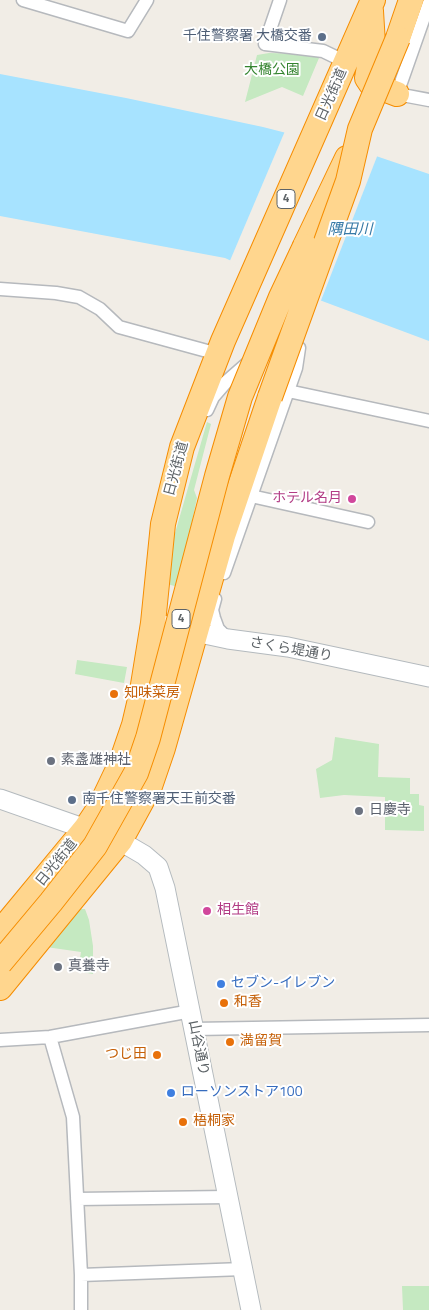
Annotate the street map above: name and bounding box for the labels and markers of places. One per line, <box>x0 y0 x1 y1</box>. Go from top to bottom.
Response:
place label: 千住警察署 大橋交番 <box>183 29 312 45</box>
marker: 千住警察署 大橋交番 <box>316 31 328 43</box>
place label: ホテル名月 <box>272 491 342 507</box>
marker: ホテル名月 <box>346 493 358 505</box>
place label: 知味菜房 <box>124 686 180 702</box>
marker: 知味菜房 <box>108 688 120 700</box>
place label: 素盞雄神社 <box>61 753 131 769</box>
marker: 素盞雄神社 <box>45 755 57 767</box>
place label: 南千住警察署天王前交番 <box>82 792 236 808</box>
marker: 南千住警察署天王前交番 <box>66 794 78 806</box>
place label: 日慶寺 <box>369 803 411 819</box>
marker: 日慶寺 <box>353 805 365 817</box>
place label: 相生館 <box>217 903 259 919</box>
marker: 相生館 <box>201 905 213 917</box>
place label: 真養寺 <box>68 959 110 975</box>
marker: 真養寺 <box>52 961 64 973</box>
place label: セブン-イレブン <box>231 976 335 992</box>
marker: セブン-イレブン <box>215 978 227 990</box>
place label: 和香 <box>234 995 262 1011</box>
marker: 和香 <box>218 997 230 1009</box>
place label: 満留賀 <box>240 1034 282 1050</box>
marker: 満留賀 <box>224 1036 236 1048</box>
place label: つじ田 <box>105 1047 147 1063</box>
marker: つじ田 <box>151 1049 163 1061</box>
place label: ローソンストア100 <box>181 1085 303 1101</box>
marker: ローソンストア100 <box>165 1087 177 1099</box>
place label: 梧桐家 <box>193 1114 235 1130</box>
marker: 梧桐家 <box>177 1116 189 1128</box>

